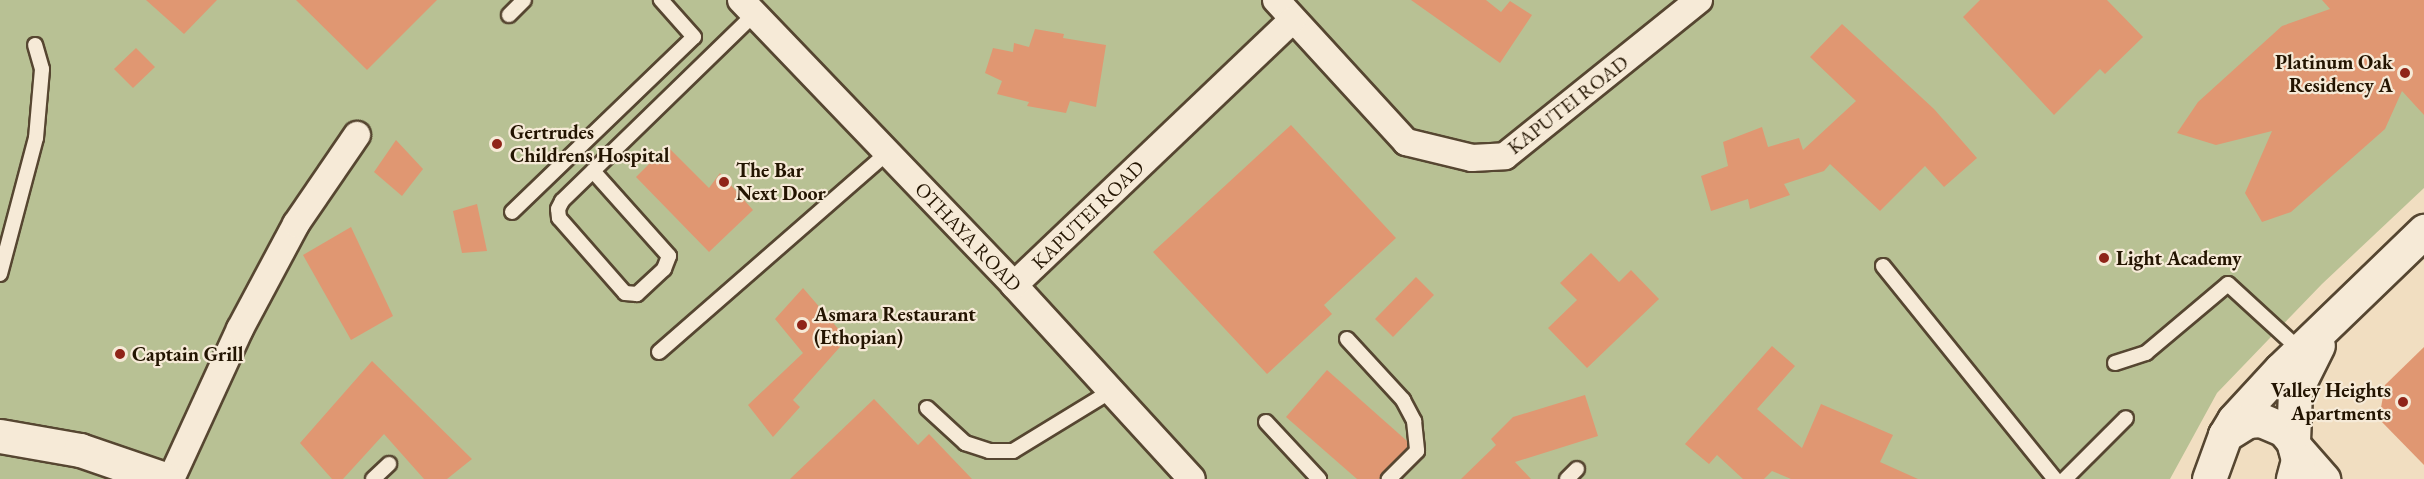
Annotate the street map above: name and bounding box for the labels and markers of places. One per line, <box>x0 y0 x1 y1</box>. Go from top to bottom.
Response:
place label: Platinum Oak Residency A <box>2275 50 2393 97</box>
marker: Platinum Oak Residency A <box>2398 66 2412 80</box>
place label: Gertrudes Childrens Hospital <box>510 120 669 167</box>
marker: Gertrudes Childrens Hospital <box>488 135 506 153</box>
place label: The Bar Next Door <box>736 158 826 205</box>
marker: The Bar Next Door <box>717 175 731 189</box>
place label: Light Academy <box>2116 246 2242 270</box>
marker: Light Academy <box>2097 251 2111 265</box>
place label: Asmara Restaurant (Ethopian) <box>814 302 976 349</box>
marker: Asmara Restaurant (Ethopian) <box>795 318 809 332</box>
place label: Captain Grill <box>132 342 243 366</box>
marker: Captain Grill <box>113 347 127 361</box>
place label: Valley Heights Apartments <box>2271 378 2391 425</box>
marker: Valley Heights Apartments <box>2396 395 2410 409</box>

